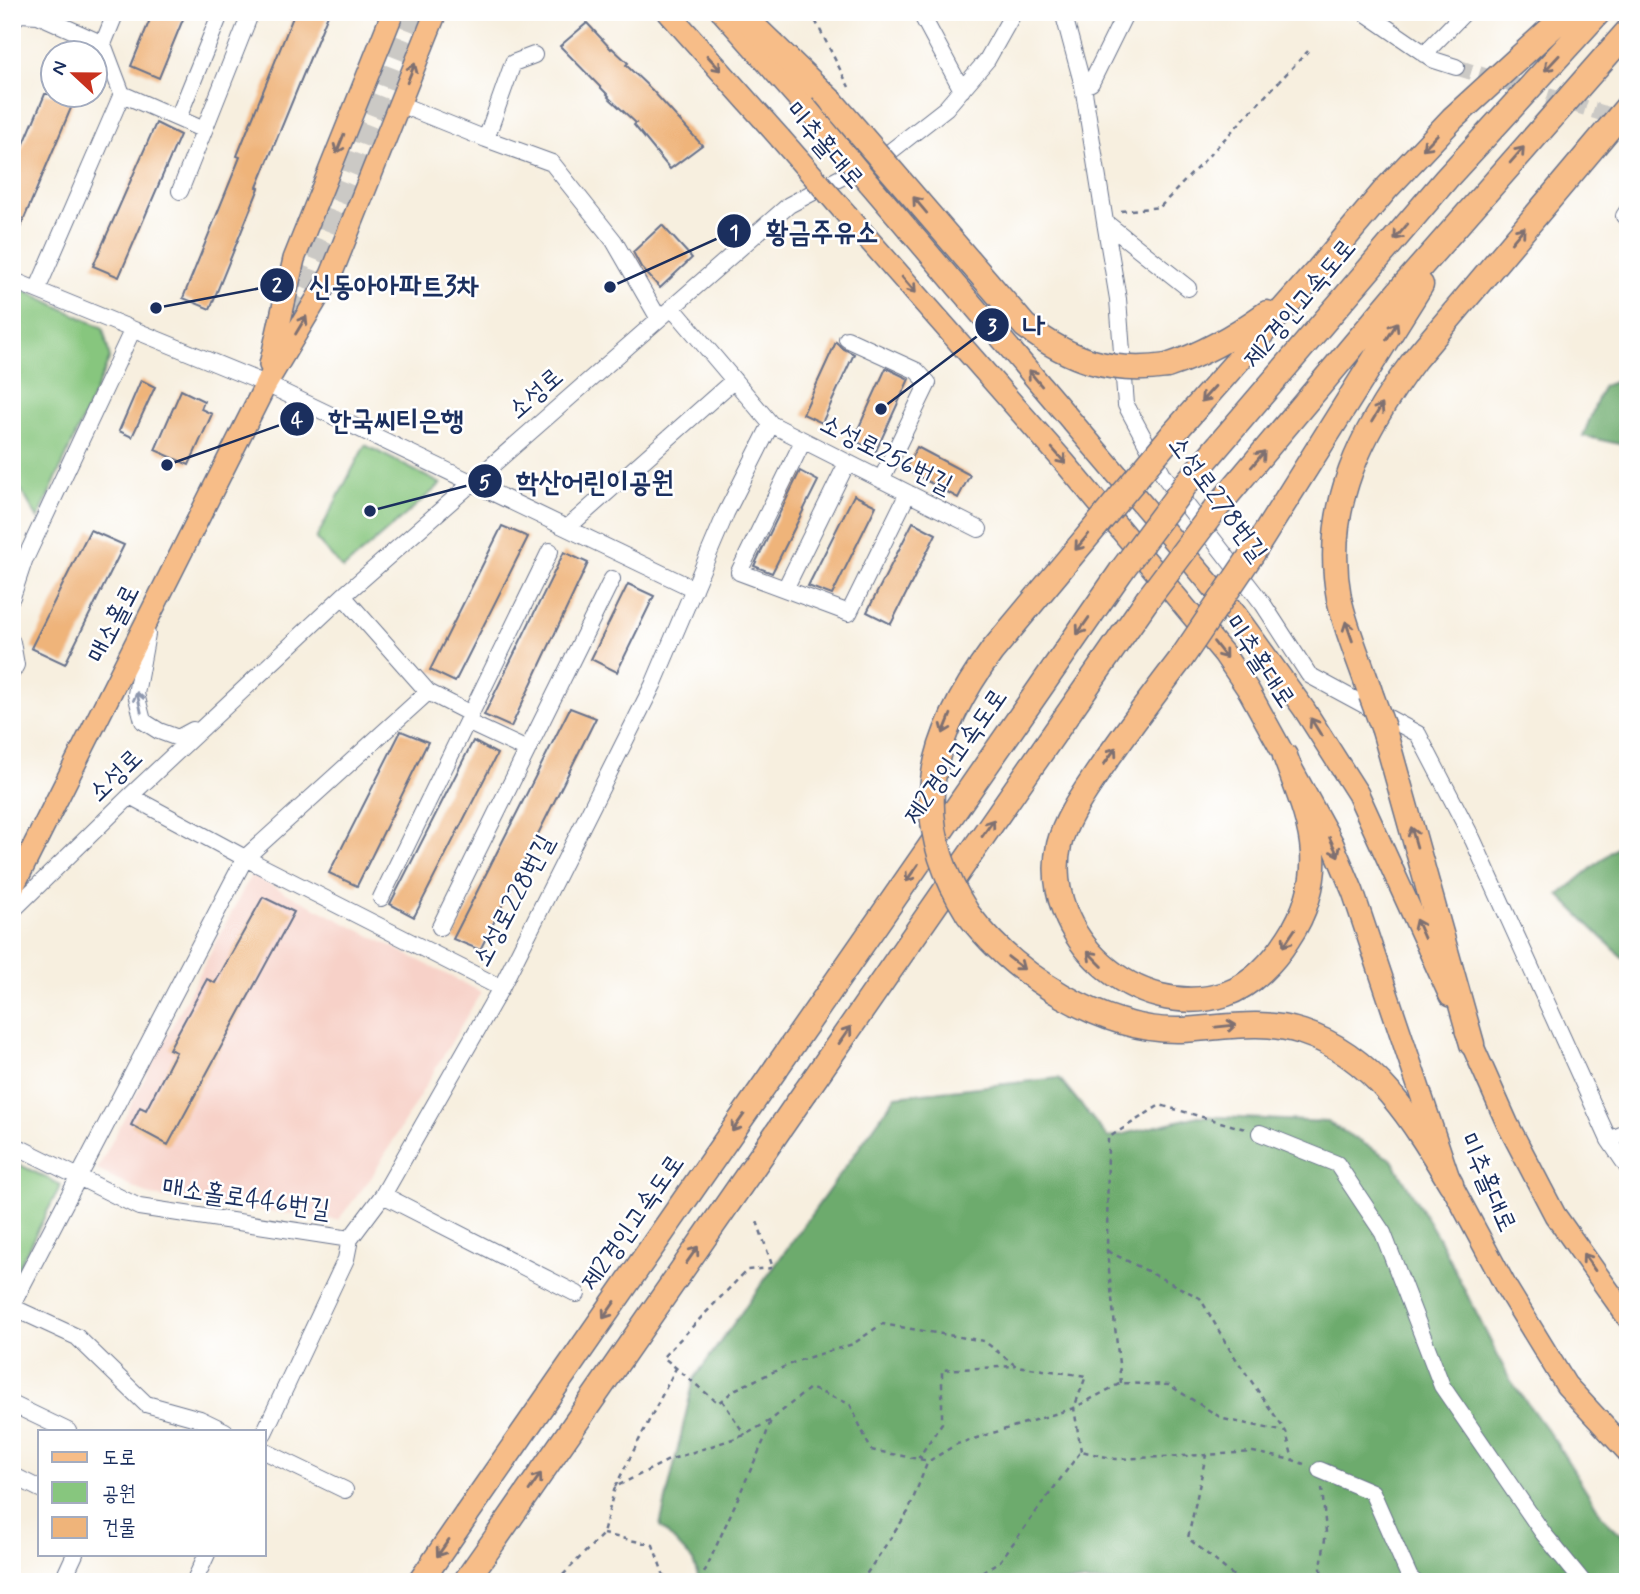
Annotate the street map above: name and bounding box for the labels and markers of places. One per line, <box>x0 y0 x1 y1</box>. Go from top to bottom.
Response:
callout: 황금주유소 <box>717 207 892 256</box>
callout: 신동아아파트3차 <box>260 260 493 309</box>
callout: 나 <box>974 301 1060 350</box>
callout: 한국씨티은행 <box>280 395 478 444</box>
callout: 학산어린이공원 <box>468 457 688 506</box>

